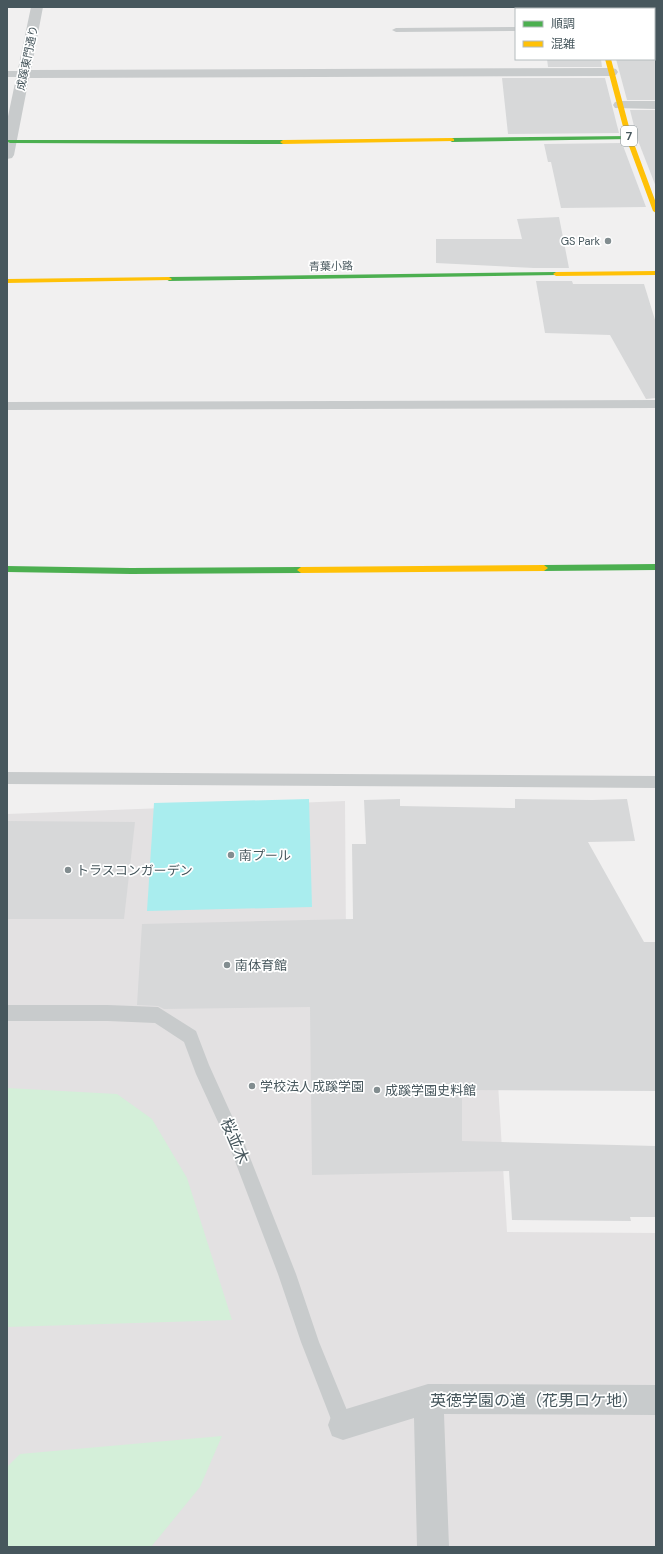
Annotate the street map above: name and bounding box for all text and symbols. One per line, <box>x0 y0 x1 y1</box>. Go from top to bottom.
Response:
legend <box>515 8 655 60</box>
text: 順調 <box>551 16 575 32</box>
street label: 成蹊東門通り <box>13 24 41 92</box>
text: 混雑 <box>551 36 575 52</box>
road number: 7 <box>621 126 637 146</box>
place label: GS Park <box>561 234 600 248</box>
marker: GS Park <box>603 236 613 246</box>
street label: 青葉小路 <box>309 259 353 273</box>
place label: 南プール <box>239 847 291 864</box>
marker: 南プール <box>226 850 236 860</box>
place label: トラスコンガーデン <box>76 862 193 879</box>
marker: トラスコンガーデン <box>63 865 73 875</box>
place label: 南体育館 <box>235 957 287 974</box>
marker: 南体育館 <box>222 960 232 970</box>
place label: 学校法人成蹊学園 <box>260 1078 364 1095</box>
marker: 学校法人成蹊学園 <box>247 1081 257 1091</box>
place label: 成蹊学園史料館 <box>385 1082 476 1099</box>
marker: 成蹊学園史料館 <box>372 1085 382 1095</box>
street label: 桜並木 <box>216 1115 254 1167</box>
street label: 英徳学園の道（花男ロケ地） <box>430 1390 638 1411</box>

